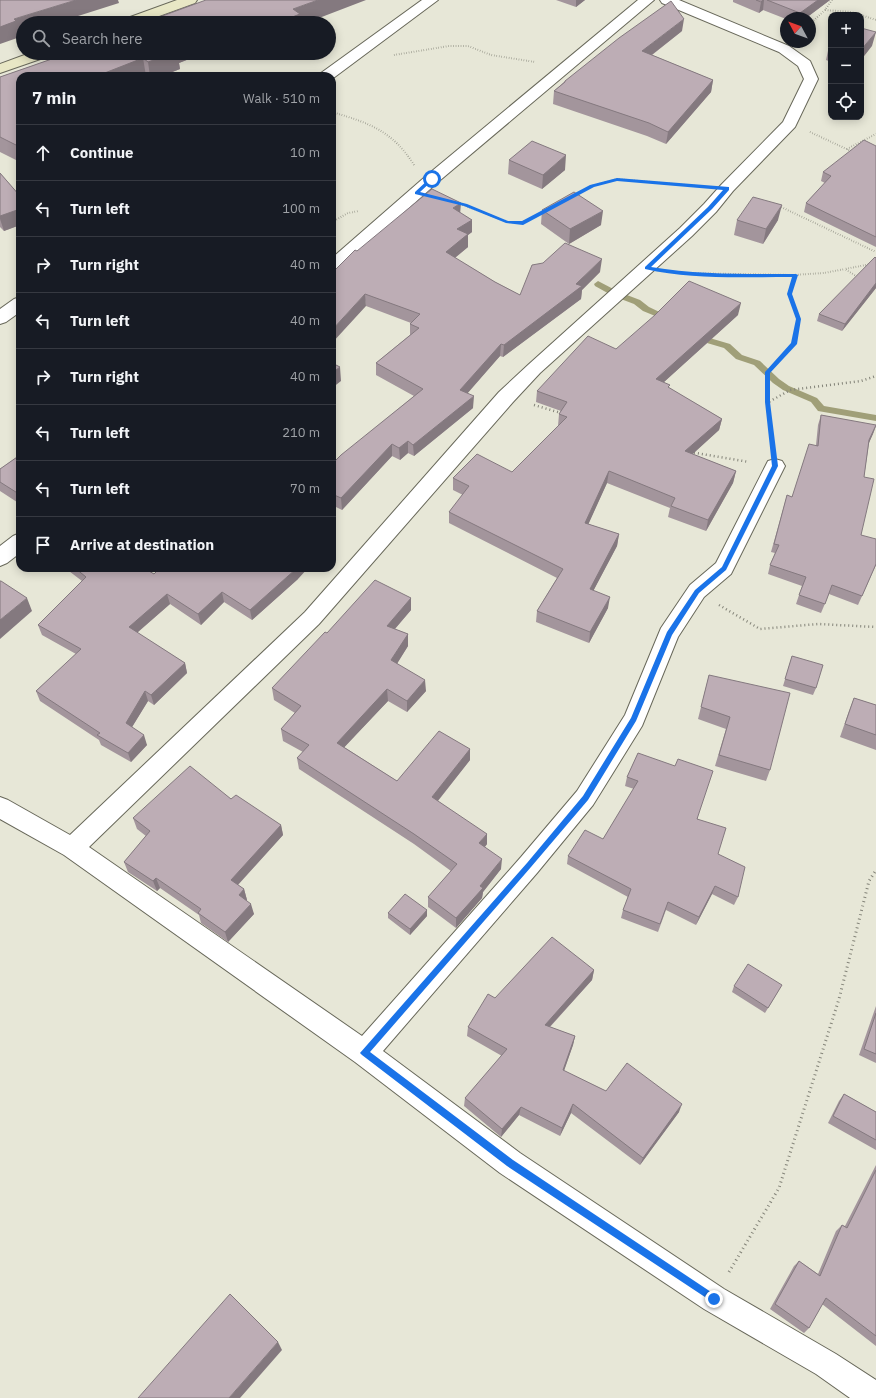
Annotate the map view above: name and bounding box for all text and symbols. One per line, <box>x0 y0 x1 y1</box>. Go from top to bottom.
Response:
north arrow <box>780 12 816 48</box>
map controls <box>828 12 864 120</box>
button: + <box>828 12 864 48</box>
search box <box>16 16 336 60</box>
icon: search <box>30 27 52 49</box>
text: Search here <box>62 29 142 48</box>
button: − <box>828 48 864 84</box>
button: locate <box>828 84 864 120</box>
text: 7 min <box>32 87 76 109</box>
text: Walk · 510 m <box>243 90 320 107</box>
icon: ahead <box>32 142 54 164</box>
text: Continue <box>70 143 134 162</box>
text: 10 m <box>290 144 320 161</box>
route start <box>423 170 441 188</box>
icon: left <box>32 198 54 220</box>
text: Turn left <box>70 199 130 218</box>
text: 100 m <box>282 200 320 217</box>
icon: right <box>32 254 54 276</box>
text: Turn right <box>70 255 139 274</box>
text: 40 m <box>290 256 320 273</box>
icon: left <box>32 310 54 332</box>
text: Turn left <box>70 311 130 330</box>
text: 40 m <box>290 312 320 329</box>
icon: right <box>32 366 54 388</box>
text: Turn right <box>70 367 139 386</box>
text: 40 m <box>290 368 320 385</box>
icon: left <box>32 422 54 444</box>
text: Turn left <box>70 423 130 442</box>
text: 210 m <box>282 424 320 441</box>
icon: left <box>32 478 54 500</box>
text: Turn left <box>70 479 130 498</box>
text: 70 m <box>290 480 320 497</box>
icon: arrive <box>32 534 54 556</box>
text: Arrive at destination <box>70 535 214 554</box>
route end <box>705 1290 723 1308</box>

